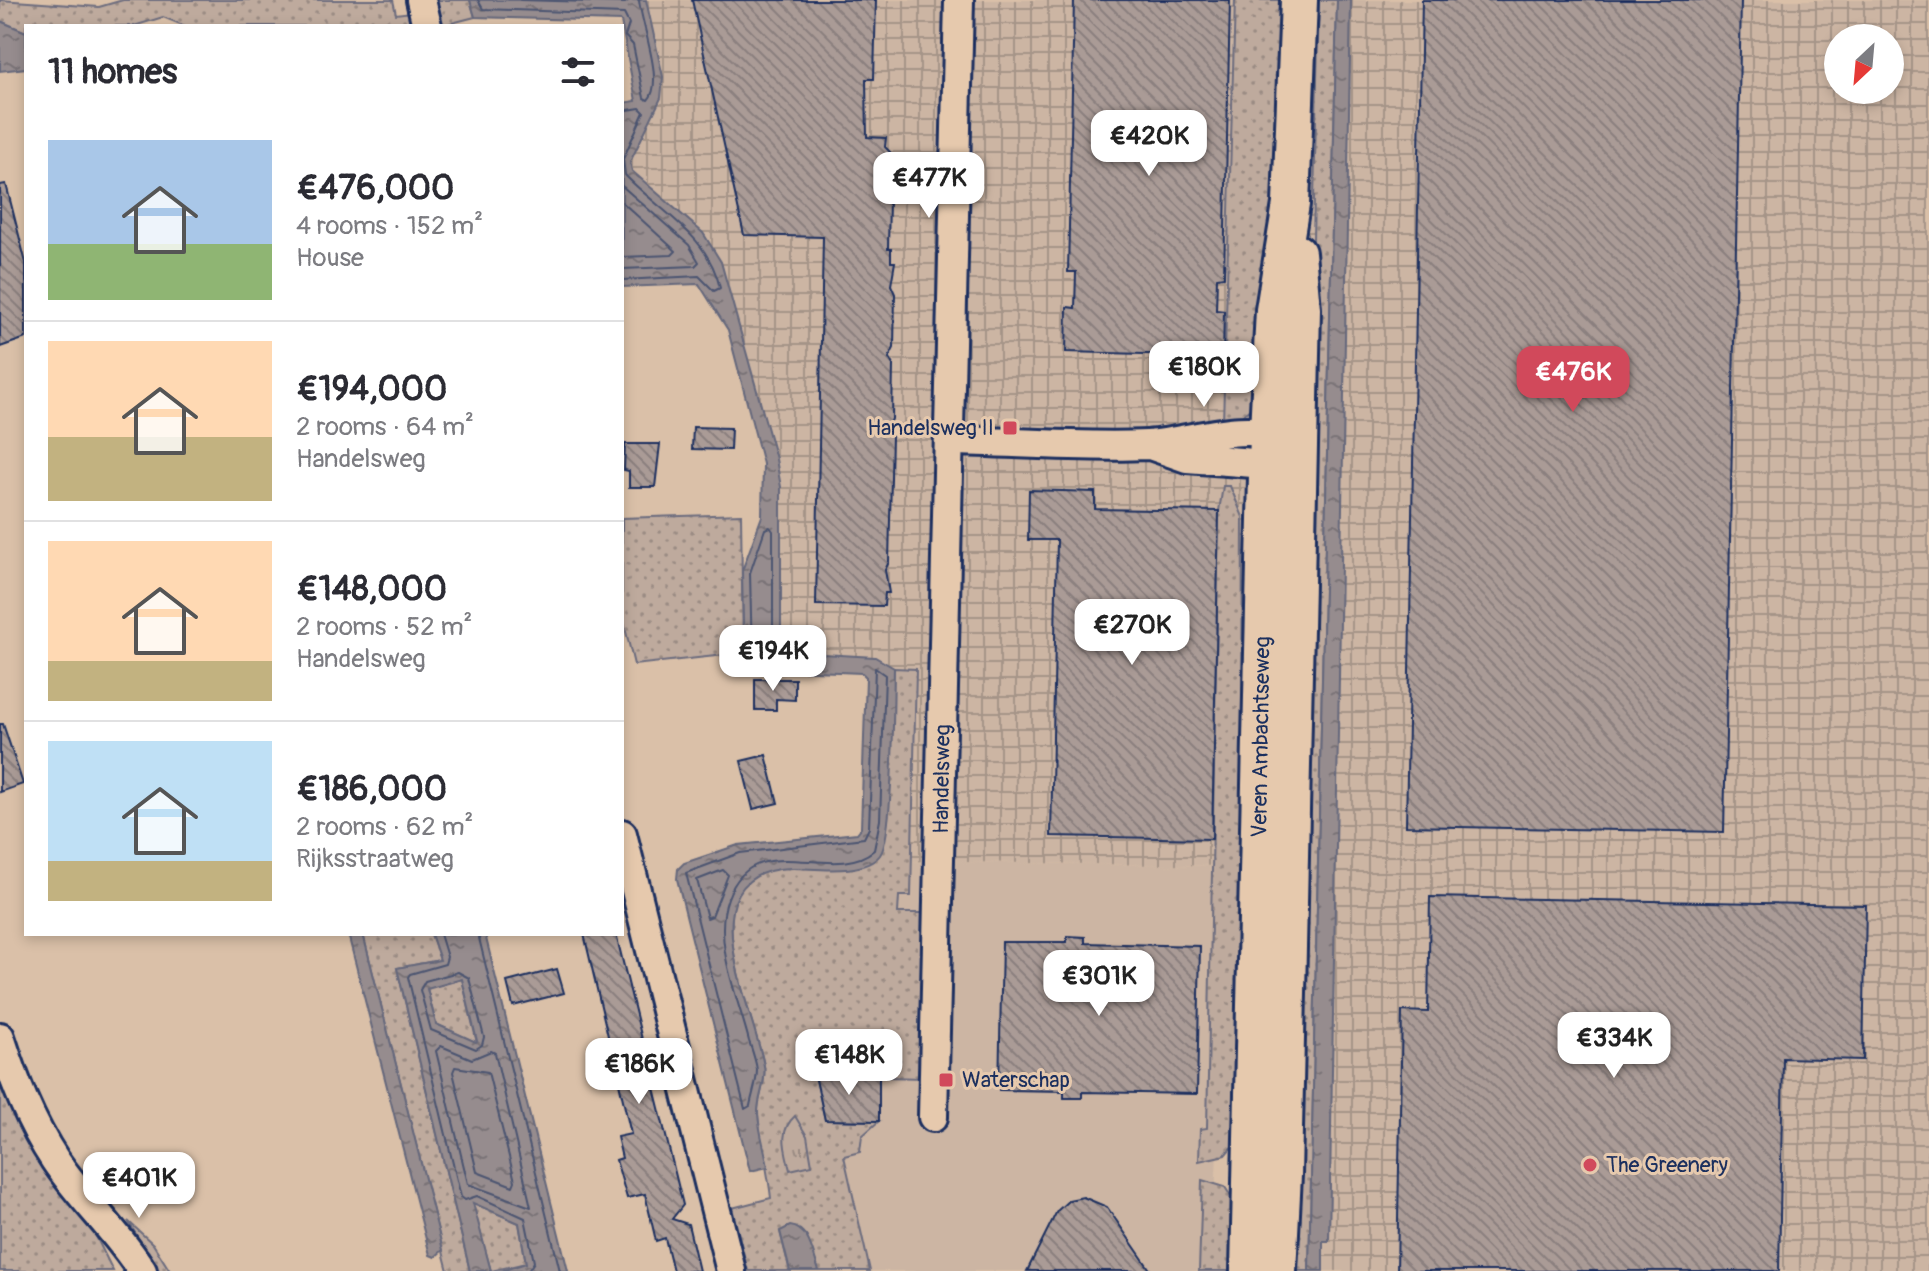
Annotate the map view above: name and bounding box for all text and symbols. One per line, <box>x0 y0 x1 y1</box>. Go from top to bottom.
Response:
north arrow <box>1824 24 1904 104</box>
map controls <box>1824 24 1904 104</box>
icon: filters <box>556 50 600 94</box>
text: 11 homes <box>48 51 177 94</box>
pin: €420K <box>1093 110 1205 178</box>
text: €420K <box>1109 120 1189 152</box>
pin: €477K <box>873 152 985 220</box>
text: €477K <box>891 162 967 194</box>
text: €476,000 <box>296 167 454 210</box>
icon: home <box>112 172 208 268</box>
text: 4 rooms · 152 m² <box>296 210 483 242</box>
text: House <box>296 242 364 274</box>
pin: €180K <box>1148 341 1260 409</box>
pin: €476K <box>1517 346 1629 414</box>
text: €180K <box>1167 351 1241 383</box>
text: €476K <box>1535 356 1611 388</box>
text: €194,000 <box>296 368 447 411</box>
icon: home <box>112 373 208 469</box>
text: 2 rooms · 64 m² <box>296 411 474 443</box>
place label: Handelsweg II <box>867 414 994 442</box>
marker: Handelsweg II <box>1001 419 1019 437</box>
text: Handelsweg <box>296 443 426 475</box>
text: €148,000 <box>296 568 447 611</box>
icon: home <box>112 573 208 669</box>
pin: €270K <box>1076 599 1188 667</box>
text: €270K <box>1093 609 1171 641</box>
text: 2 rooms · 52 m² <box>296 611 472 643</box>
pin: €194K <box>717 625 829 693</box>
text: €194K <box>737 635 809 667</box>
street label: Veren Ambachtseweg <box>1245 636 1277 838</box>
text: Handelsweg <box>296 643 426 675</box>
street label: Handelsweg <box>927 724 957 834</box>
text: €186,000 <box>296 768 447 811</box>
icon: home <box>112 773 208 869</box>
text: 2 rooms · 62 m² <box>296 811 473 843</box>
text: Rijksstraatweg <box>296 843 454 875</box>
pin: €301K <box>1043 950 1155 1018</box>
text: €301K <box>1061 960 1137 992</box>
pin: €334K <box>1558 1012 1670 1080</box>
text: €334K <box>1576 1022 1652 1054</box>
pin: €148K <box>793 1029 905 1097</box>
pin: €186K <box>583 1038 695 1106</box>
text: €148K <box>813 1039 885 1071</box>
text: €186K <box>603 1048 675 1080</box>
place label: Waterschap <box>962 1066 1070 1094</box>
marker: Waterschap <box>937 1071 955 1089</box>
place label: The Greenery <box>1606 1151 1728 1179</box>
pin: €401K <box>83 1152 195 1220</box>
marker: The Greenery <box>1581 1156 1599 1174</box>
text: €401K <box>101 1162 177 1194</box>

